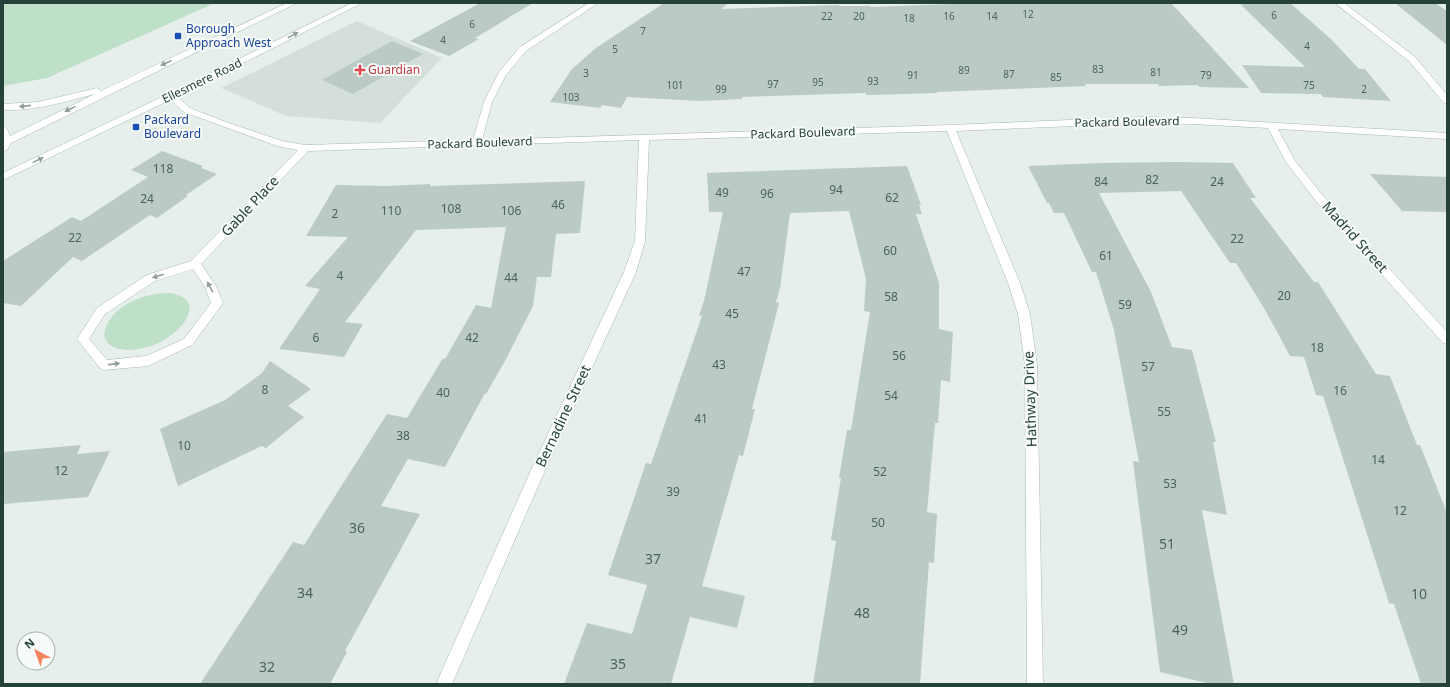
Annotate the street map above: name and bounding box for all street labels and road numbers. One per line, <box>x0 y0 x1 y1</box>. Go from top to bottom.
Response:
street label: Ellesmere Road <box>159 54 245 107</box>
street label: Packard Boulevard <box>1074 112 1180 131</box>
street label: Packard Boulevard <box>750 122 856 143</box>
street label: Packard Boulevard <box>427 132 533 153</box>
street label: Gable Place <box>217 171 283 240</box>
street label: Madrid Street <box>1318 197 1393 276</box>
street label: Hathway Drive <box>1018 351 1041 447</box>
street label: Bernadine Street <box>531 362 595 470</box>

